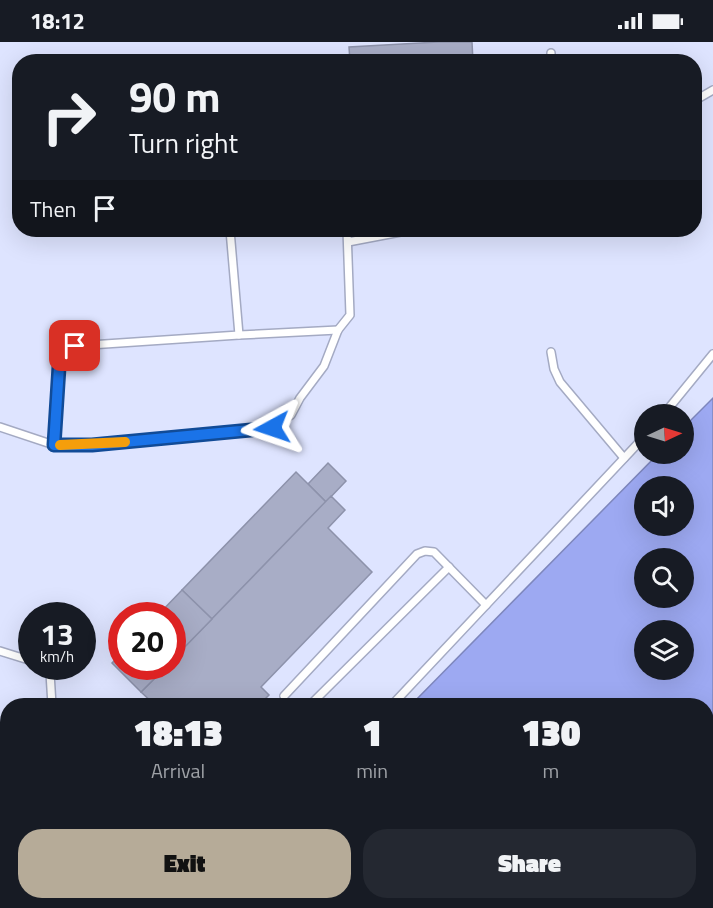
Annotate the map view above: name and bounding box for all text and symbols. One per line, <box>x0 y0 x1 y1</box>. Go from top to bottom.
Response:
text: 18:12 <box>30 4 85 38</box>
text: 90 m <box>129 64 221 128</box>
icon: right <box>30 78 108 156</box>
text: Turn right <box>129 122 238 163</box>
text: Then <box>30 192 76 226</box>
icon: arrive <box>88 192 121 225</box>
pin <box>49 320 100 371</box>
icon: arrive <box>58 329 91 362</box>
position arrow <box>240 396 304 460</box>
north arrow <box>634 404 694 464</box>
map controls <box>634 404 694 680</box>
button: sound <box>634 476 694 536</box>
button: search <box>634 548 694 608</box>
speed limit sign: 20 <box>108 602 186 680</box>
text: 13 <box>40 611 74 657</box>
button: layers <box>634 620 694 680</box>
text: km/h <box>40 645 74 668</box>
text: 18:13 <box>133 705 223 760</box>
text: 1 <box>362 705 382 760</box>
text: 130 <box>521 705 581 760</box>
text: Arrival <box>151 755 205 786</box>
text: min <box>356 755 388 786</box>
text: m <box>543 755 559 786</box>
button: Exit <box>18 829 351 898</box>
button: Share <box>363 829 696 898</box>

